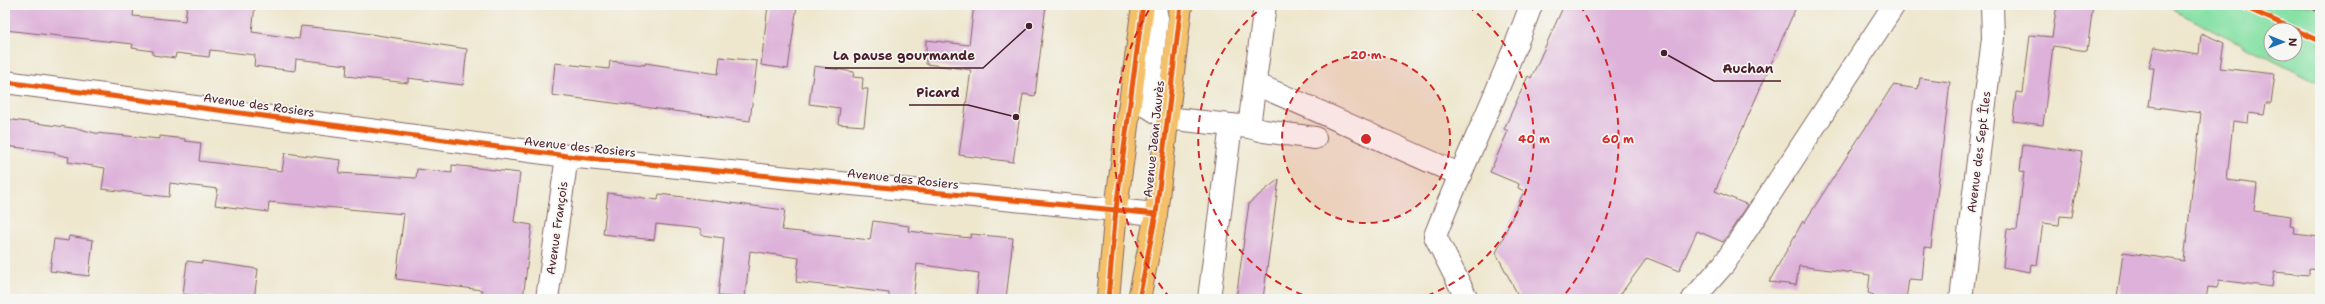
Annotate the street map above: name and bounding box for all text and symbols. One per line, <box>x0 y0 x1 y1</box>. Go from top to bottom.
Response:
north arrow <box>2263 22 2303 62</box>
text: N <box>2285 38 2300 47</box>
callout: La pause gourmande <box>825 43 983 68</box>
text: La pause gourmande <box>833 47 975 64</box>
text: 20 m <box>1350 47 1382 63</box>
callout: Auchan <box>1714 56 1781 81</box>
text: Auchan <box>1722 60 1774 77</box>
street label: Avenue Jean Jaurès <box>1140 79 1168 198</box>
callout: Picard <box>909 80 968 105</box>
text: Picard <box>916 84 960 101</box>
street label: Avenue des Rosiers <box>202 89 316 121</box>
street label: Avenue des Sept Îles <box>1964 90 1994 214</box>
text: 40 m <box>1518 131 1550 147</box>
text: 60 m <box>1602 131 1634 147</box>
centre of rings <box>1359 132 1373 146</box>
street label: Avenue des Rosiers <box>523 133 637 161</box>
street label: Avenue des Rosiers <box>846 165 960 193</box>
street label: Avenue François <box>543 180 571 276</box>

